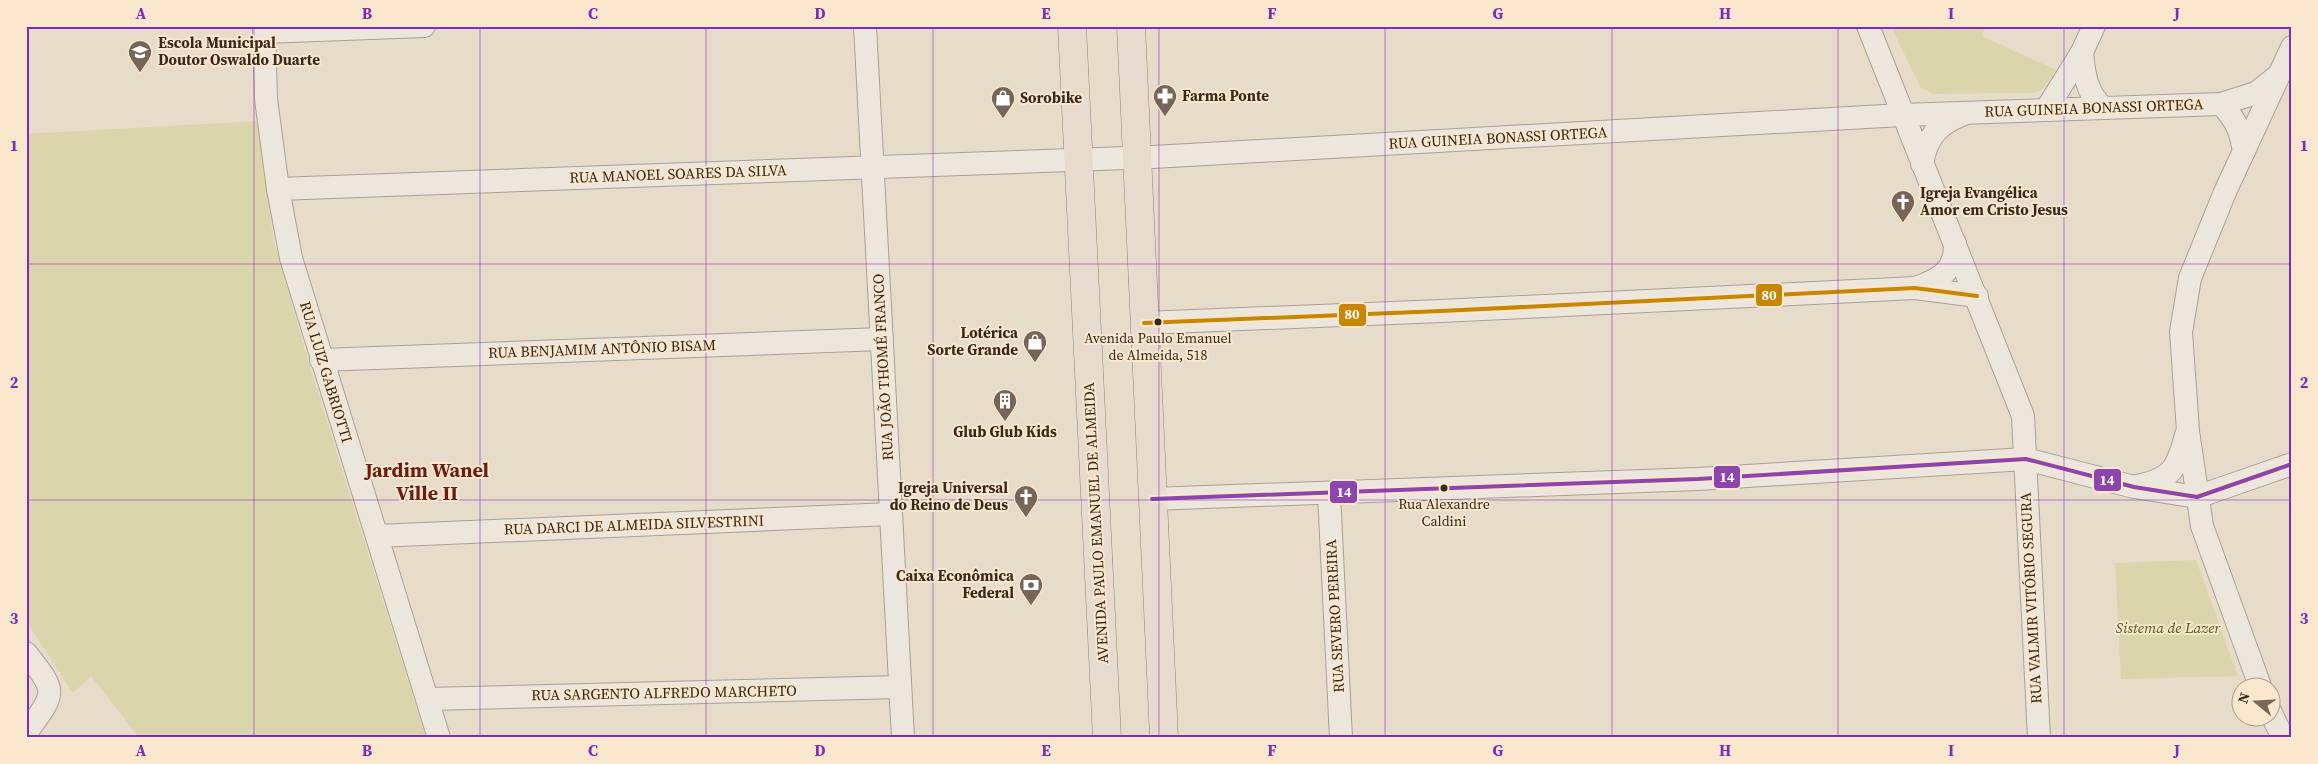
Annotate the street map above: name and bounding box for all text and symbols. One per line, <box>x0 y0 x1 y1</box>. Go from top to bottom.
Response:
text: A <box>136 2 147 24</box>
text: B <box>362 2 373 24</box>
text: C <box>588 2 598 24</box>
text: D <box>814 2 826 24</box>
text: E <box>1041 2 1051 24</box>
text: F <box>1267 2 1277 24</box>
text: G <box>1493 2 1504 24</box>
text: H <box>1719 2 1731 24</box>
text: I <box>1948 2 1954 24</box>
text: J <box>2173 2 2180 24</box>
place label: Escola Municipal Doutor Oswaldo Duarte <box>158 32 320 70</box>
school or university icon: Escola Municipal Doutor Oswaldo Duarte <box>127 39 153 73</box>
pharmacy icon: Farma Ponte <box>1152 83 1178 117</box>
shop icon: Sorobike <box>990 85 1016 119</box>
place label: Farma Ponte <box>1182 85 1269 106</box>
place label: Sorobike <box>1020 87 1082 108</box>
street label: RUA GUINEIA BONASSI ORTEGA <box>1984 93 2204 122</box>
street label: RUA GUINEIA BONASSI ORTEGA <box>1388 121 1608 154</box>
text: 1 <box>10 134 18 156</box>
text: 1 <box>2300 134 2308 156</box>
street label: RUA MANOEL SOARES DA SILVA <box>569 159 787 188</box>
place label: Igreja Evangélica Amor em Cristo Jesus <box>1920 182 2068 220</box>
church icon: Igreja Evangélica Amor em Cristo Jesus <box>1890 189 1916 223</box>
street label: RUA JOÃO THOMÉ FRANCO <box>867 273 898 461</box>
line badge: 80 <box>1755 283 1783 307</box>
text: 80 <box>1761 285 1777 305</box>
street label: RUA LUIZ GABRIOTTI <box>295 299 358 445</box>
line badge: 80 <box>1338 303 1367 327</box>
text: 80 <box>1344 304 1360 324</box>
marker: Avenida Paulo Emanuel de Almeida, 518 <box>1153 317 1163 327</box>
place label: Lotérica Sorte Grande <box>927 322 1019 360</box>
place label: Avenida Paulo Emanuel de Almeida, 518 <box>1084 328 1232 365</box>
shop icon: Lotérica Sorte Grande <box>1022 329 1048 363</box>
street label: RUA BENJAMIM ANTÔNIO BISAM <box>488 334 716 363</box>
text: 2 <box>10 371 19 393</box>
text: 2 <box>2300 371 2309 393</box>
street label: AVENIDA PAULO EMANUEL DE ALMEIDA <box>1078 382 1113 664</box>
building icon: Glub Glub Kids <box>992 388 1018 422</box>
place label: Glub Glub Kids <box>953 421 1057 442</box>
district label: Jardim Wanel Ville II <box>363 456 489 507</box>
line badge: 14 <box>1713 465 1741 489</box>
text: 14 <box>1719 467 1735 487</box>
line badge: 14 <box>2093 468 2122 492</box>
text: 14 <box>2099 470 2115 490</box>
place label: Igreja Universal do Reino de Deus <box>890 477 1008 515</box>
line badge: 14 <box>1329 480 1358 504</box>
text: 14 <box>1336 482 1352 502</box>
marker: Rua Alexandre Caldini <box>1439 483 1449 493</box>
church icon: Igreja Universal do Reino de Deus <box>1013 484 1039 518</box>
street label: RUA VALMIR VITÓRIO SEGURA <box>2014 492 2047 704</box>
place label: Rua Alexandre Caldini <box>1398 494 1490 531</box>
street label: RUA DARCI DE ALMEIDA SILVESTRINI <box>503 509 765 540</box>
street label: RUA SEVERO PEREIRA <box>1320 539 1349 693</box>
place label: Caixa Econômica Federal <box>896 565 1015 603</box>
bank icon: Caixa Econômica Federal <box>1018 572 1044 606</box>
text: 3 <box>10 607 19 629</box>
text: 3 <box>2300 607 2309 629</box>
park label: Sistema de Lazer <box>2116 617 2221 638</box>
north arrow <box>2230 676 2280 726</box>
street label: RUA SARGENTO ALFREDO MARCHETO <box>531 680 797 705</box>
text: N <box>2233 690 2255 706</box>
text: A <box>136 739 147 761</box>
text: B <box>362 739 373 761</box>
text: C <box>588 739 598 761</box>
text: D <box>814 739 826 761</box>
text: E <box>1041 739 1051 761</box>
text: F <box>1267 739 1277 761</box>
text: G <box>1493 739 1504 761</box>
text: H <box>1719 739 1731 761</box>
text: I <box>1948 739 1954 761</box>
text: J <box>2173 739 2180 761</box>

